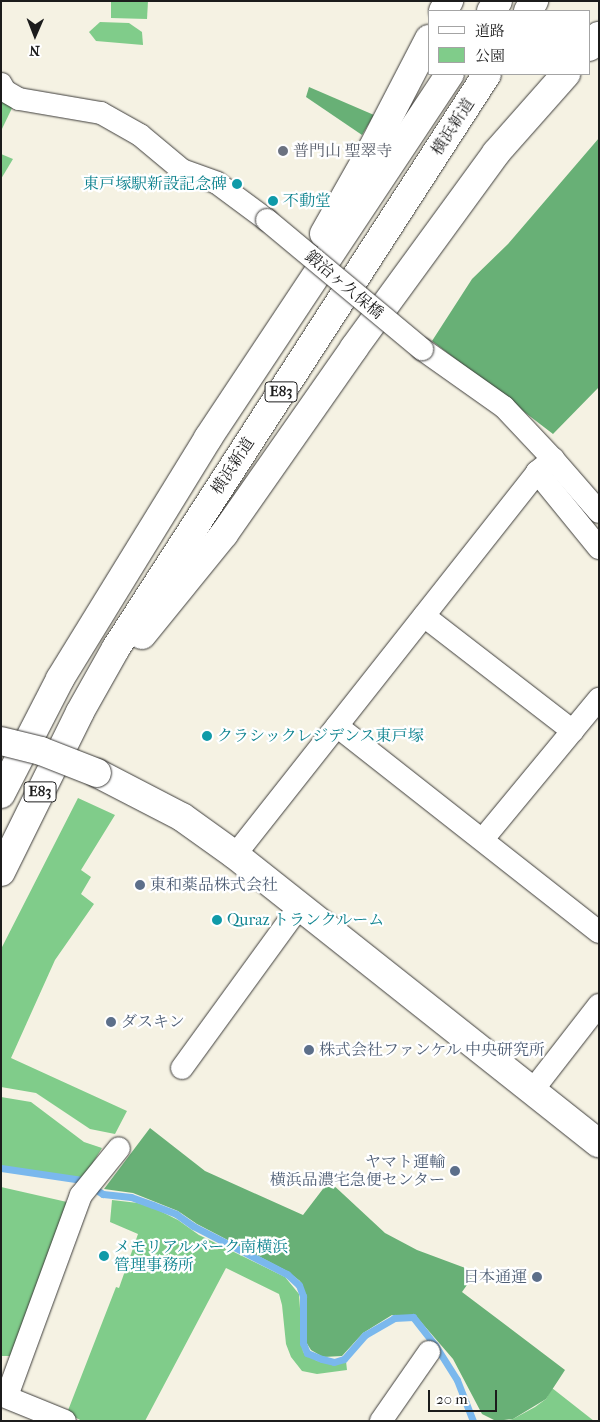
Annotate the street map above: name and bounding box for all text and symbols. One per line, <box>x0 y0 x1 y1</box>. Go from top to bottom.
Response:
north arrow <box>10 10 60 60</box>
legend <box>428 10 590 75</box>
text: 道路 <box>475 22 505 40</box>
text: N <box>29 42 40 59</box>
text: 公園 <box>475 47 505 65</box>
street label: 横浜新道 <box>428 95 478 159</box>
place label: 普門山 聖翠寺 <box>293 141 392 161</box>
marker: 普門山 聖翠寺 <box>277 145 289 157</box>
place label: 東戸塚駅新設記念碑 <box>83 174 227 194</box>
marker: 東戸塚駅新設記念碑 <box>231 178 243 190</box>
place label: 不動堂 <box>283 191 331 211</box>
marker: 不動堂 <box>267 195 279 207</box>
street label: 鍛治ヶ久保橋 <box>301 247 387 323</box>
road number: E83 <box>264 380 298 404</box>
street label: 横浜新道 <box>208 434 258 498</box>
place label: クラシックレジデンス東戸塚 <box>217 726 425 746</box>
marker: クラシックレジデンス東戸塚 <box>201 730 213 742</box>
road number: E83 <box>22 780 58 804</box>
place label: 東和薬品株式会社 <box>150 875 278 895</box>
marker: 東和薬品株式会社 <box>134 879 146 891</box>
place label: Quraz トランクルーム <box>227 910 385 930</box>
marker: Quraz トランクルーム <box>211 914 223 926</box>
place label: ダスキン <box>121 1012 185 1032</box>
marker: ダスキン <box>105 1016 117 1028</box>
place label: 株式会社ファンケル 中央研究所 <box>319 1040 546 1060</box>
marker: 株式会社ファンケル 中央研究所 <box>303 1044 315 1056</box>
place label: ヤマト運輸 横浜品濃宅急便センター <box>269 1152 445 1190</box>
marker: ヤマト運輸 横浜品濃宅急便センター <box>449 1165 461 1177</box>
place label: メモリアルパーク南横浜 管理事務所 <box>114 1237 290 1275</box>
marker: メモリアルパーク南横浜 管理事務所 <box>98 1250 110 1262</box>
place label: 日本通運 <box>463 1267 527 1287</box>
marker: 日本通運 <box>531 1271 543 1283</box>
scale bar <box>430 1380 499 1412</box>
text: 20 m <box>436 1390 468 1408</box>

